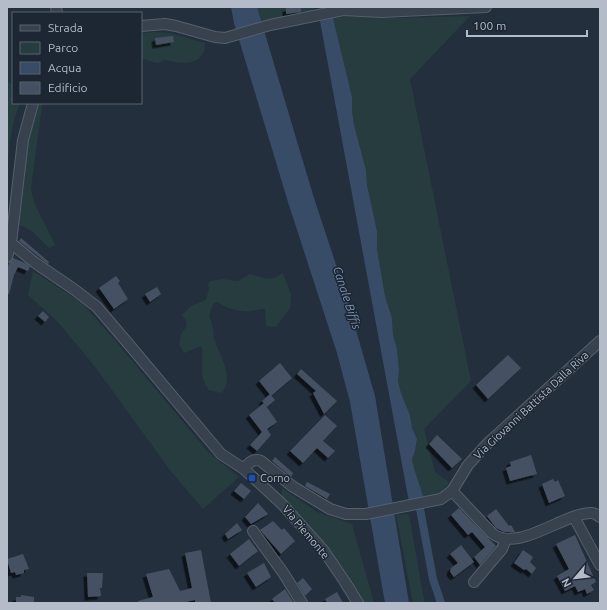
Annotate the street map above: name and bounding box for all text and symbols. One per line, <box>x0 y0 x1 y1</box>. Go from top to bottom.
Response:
legend <box>12 12 142 104</box>
scale bar <box>467 12 587 38</box>
text: 100 m <box>473 19 506 32</box>
text: Strada <box>48 21 83 34</box>
text: Parco <box>48 41 78 54</box>
text: Acqua <box>48 61 81 74</box>
text: Edificio <box>48 81 88 94</box>
water label: Canale Biffis <box>330 265 364 331</box>
street label: Via Giovanni Battista Dalla Riva <box>471 349 591 461</box>
place label: Corno <box>260 472 290 484</box>
marker: Corno <box>247 473 257 483</box>
street label: Via Piemonte <box>280 503 332 561</box>
north arrow <box>555 558 595 598</box>
text: N <box>559 576 573 589</box>

